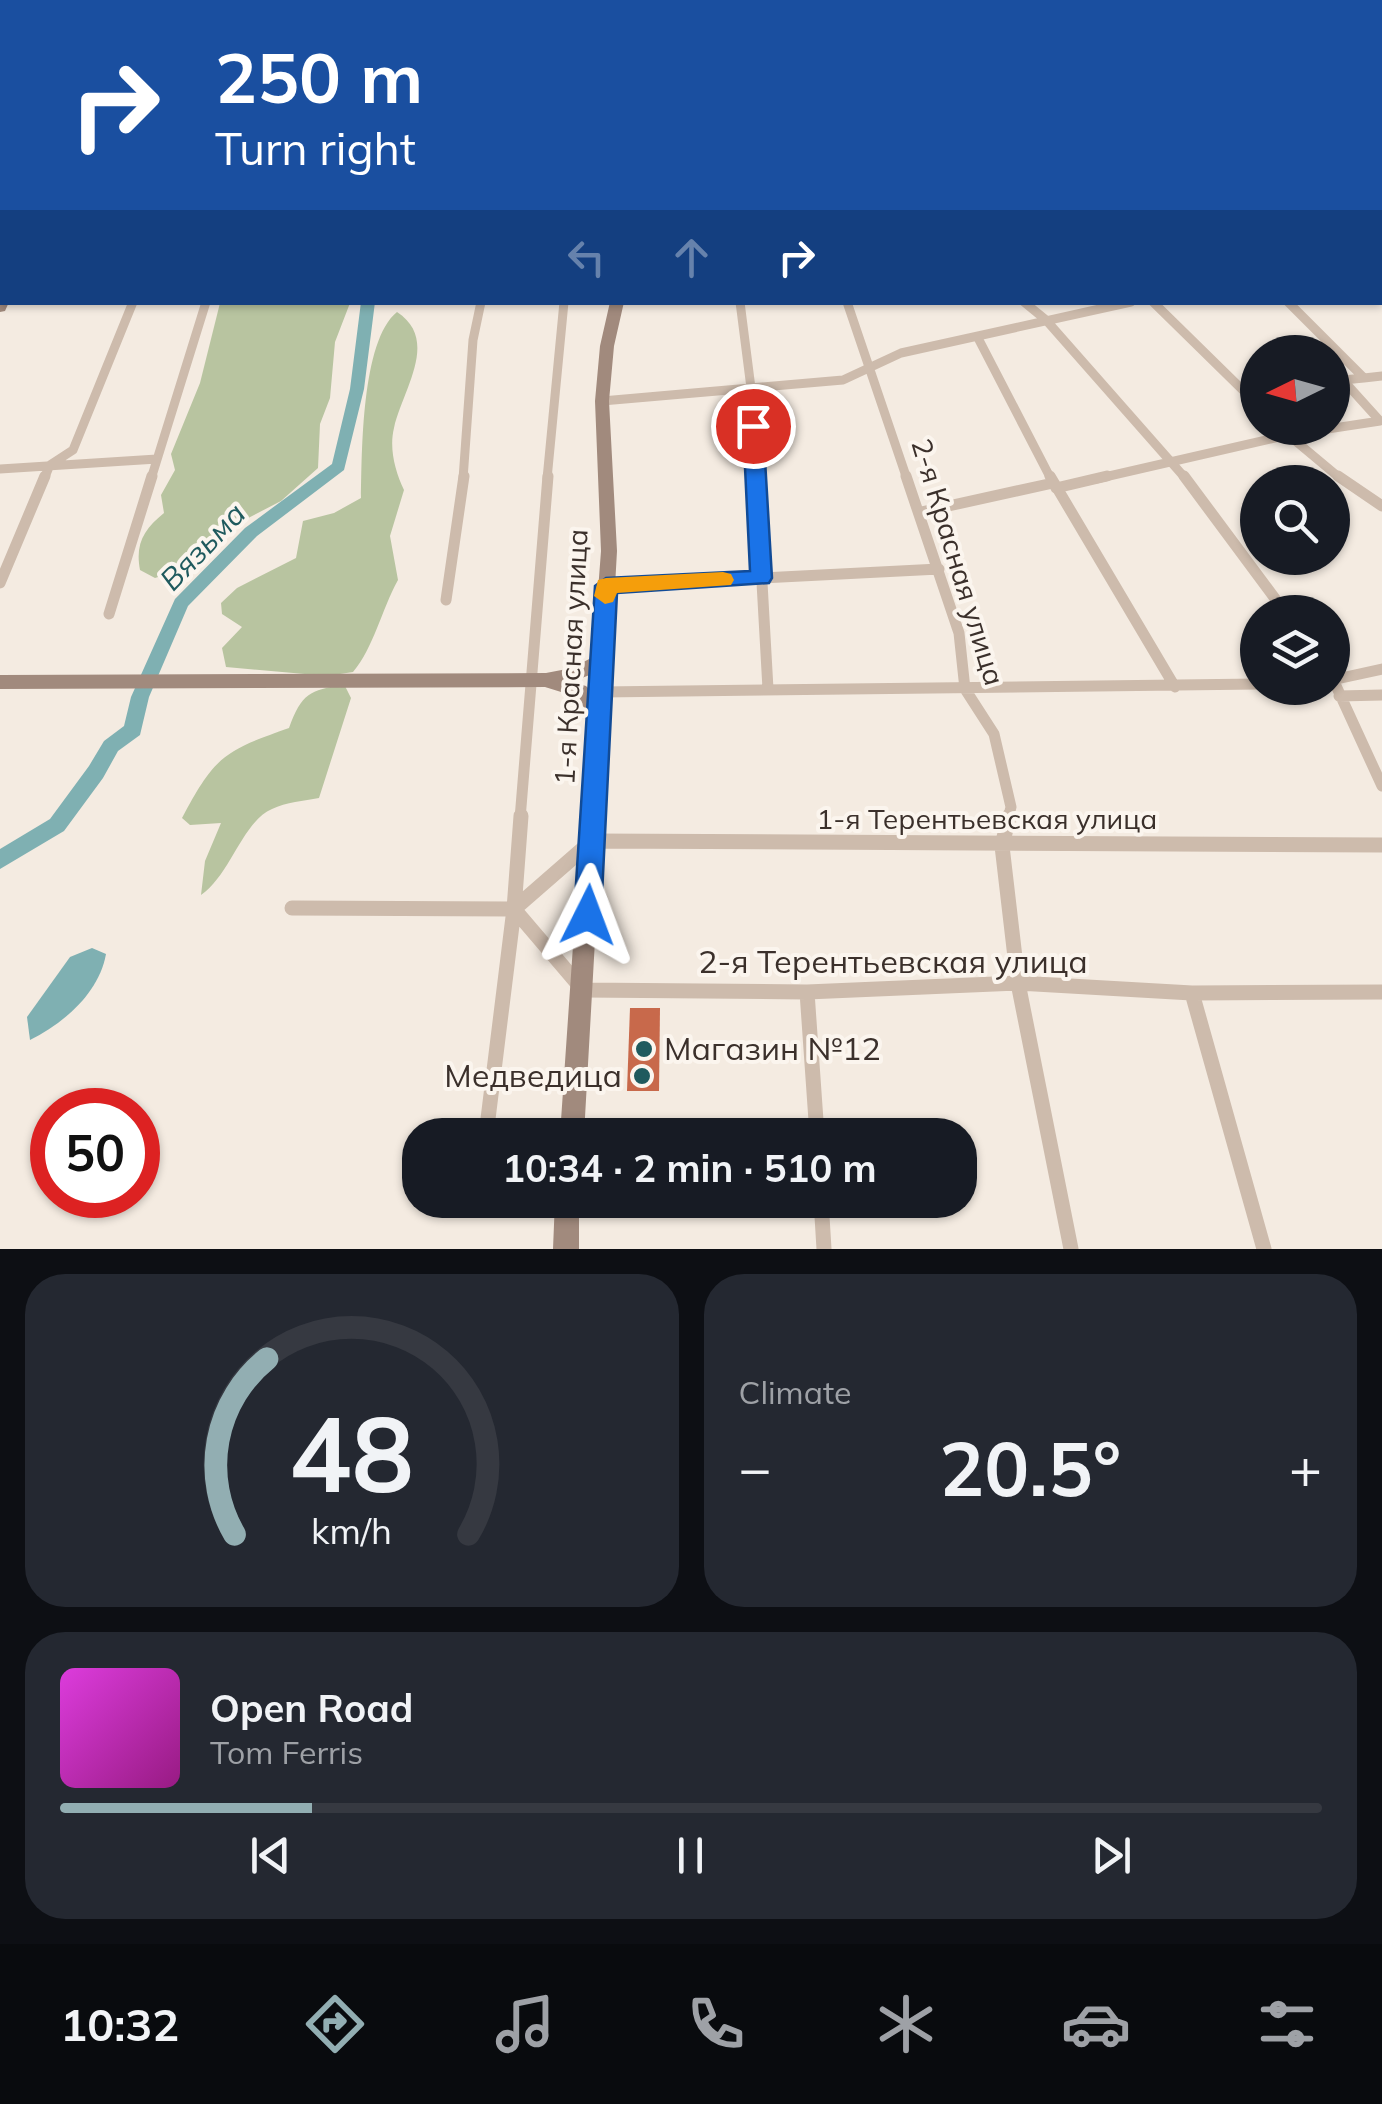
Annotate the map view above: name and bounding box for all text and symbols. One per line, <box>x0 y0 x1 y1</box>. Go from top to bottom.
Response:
text: 250 m <box>215 33 423 121</box>
icon: right <box>50 40 180 170</box>
text: Turn right <box>215 120 416 176</box>
icon: left <box>559 230 614 285</box>
icon: ahead <box>664 230 719 285</box>
icon: right <box>769 230 824 285</box>
north arrow <box>1240 335 1350 445</box>
map controls <box>1240 335 1350 705</box>
pin <box>711 384 796 469</box>
icon: arrive <box>726 399 781 454</box>
street label: 2-я Красная улица <box>904 434 1013 690</box>
button: search <box>1240 465 1350 575</box>
water label: Вязьма <box>151 495 253 598</box>
street label: 1-я Красная улица <box>546 528 595 786</box>
button: layers <box>1240 595 1350 705</box>
street label: 1-я Терентьевская улица <box>817 801 1157 836</box>
position arrow <box>536 863 640 967</box>
street label: 2-я Терентьевская улица <box>698 941 1088 981</box>
place label: Магазин №12 <box>664 1028 881 1068</box>
marker: Магазин №12 <box>633 1038 655 1060</box>
place label: Медведица <box>444 1055 622 1095</box>
marker: Медведица <box>631 1065 653 1087</box>
speed limit sign: 50 <box>30 1088 160 1218</box>
text: 10:34 · 2 min · 510 m <box>502 1144 877 1192</box>
text: Climate <box>739 1372 851 1412</box>
text: 48 <box>289 1387 414 1518</box>
text: 20.5° <box>939 1421 1121 1515</box>
text: − <box>739 1433 772 1502</box>
text: + <box>1289 1433 1322 1502</box>
text: km/h <box>311 1508 392 1553</box>
text: Open Road <box>210 1684 413 1732</box>
text: Tom Ferris <box>210 1732 363 1772</box>
icon: previous <box>243 1828 298 1883</box>
icon: pause <box>663 1828 718 1883</box>
icon: next <box>1084 1828 1139 1883</box>
icon: directions <box>300 1989 370 2059</box>
icon: music <box>490 1989 560 2059</box>
icon: phone <box>681 1989 751 2059</box>
icon: climate <box>871 1989 941 2059</box>
icon: car <box>1061 1989 1131 2059</box>
icon: filters <box>1252 1989 1322 2059</box>
text: 10:32 <box>60 1996 179 2052</box>

